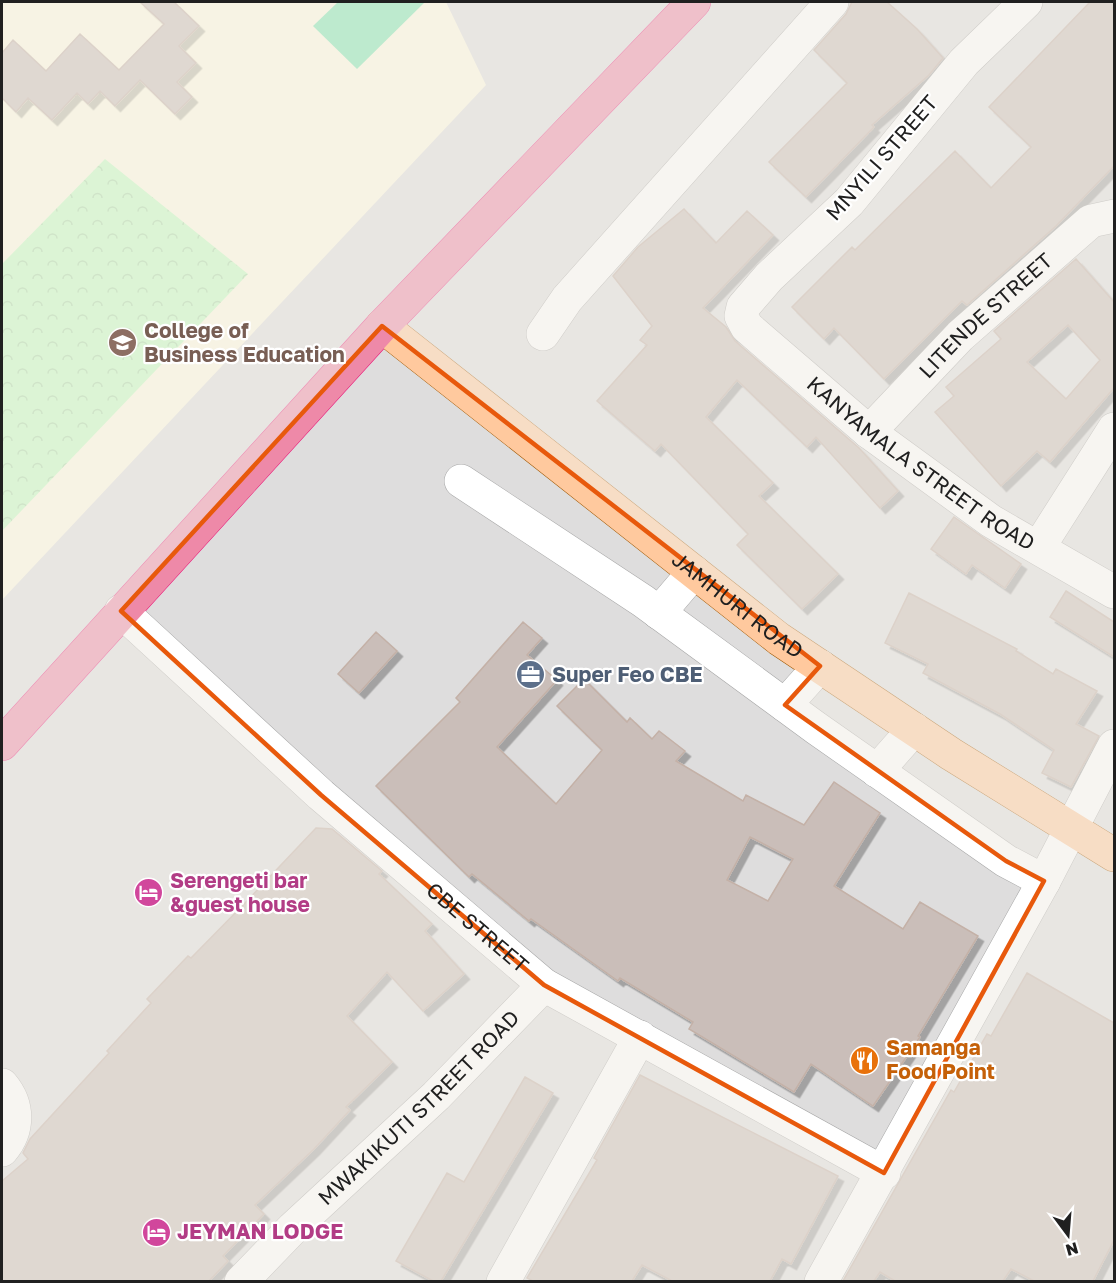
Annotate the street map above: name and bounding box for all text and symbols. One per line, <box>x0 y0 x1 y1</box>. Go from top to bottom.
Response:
street label: MNYILI STREET <box>820 89 943 225</box>
street label: LITENDE STREET <box>913 247 1057 383</box>
place label: College of Business Education <box>144 317 345 367</box>
school or university icon: College of Business Education <box>107 327 139 359</box>
street label: KANYAMALA STREET ROAD <box>802 370 1040 555</box>
street label: JAMHURI ROAD <box>667 546 808 663</box>
office icon: Super Feo CBE <box>515 659 547 691</box>
place label: Super Feo CBE <box>552 661 703 687</box>
place label: Serengeti bar &guest house <box>170 867 310 917</box>
hotel icon: Serengeti bar &guest house <box>133 877 165 909</box>
street label: CBE STREET <box>422 877 534 978</box>
street label: MWAKIKUTI STREET ROAD <box>312 1004 524 1210</box>
place label: Samanga Food Point <box>886 1034 995 1084</box>
restaurant icon: Samanga Food Point <box>849 1044 881 1076</box>
north arrow <box>1038 1205 1098 1265</box>
hotel icon: JEYMAN LODGE <box>140 1216 172 1248</box>
place label: JEYMAN LODGE <box>177 1218 343 1244</box>
text: N <box>1064 1238 1081 1261</box>

